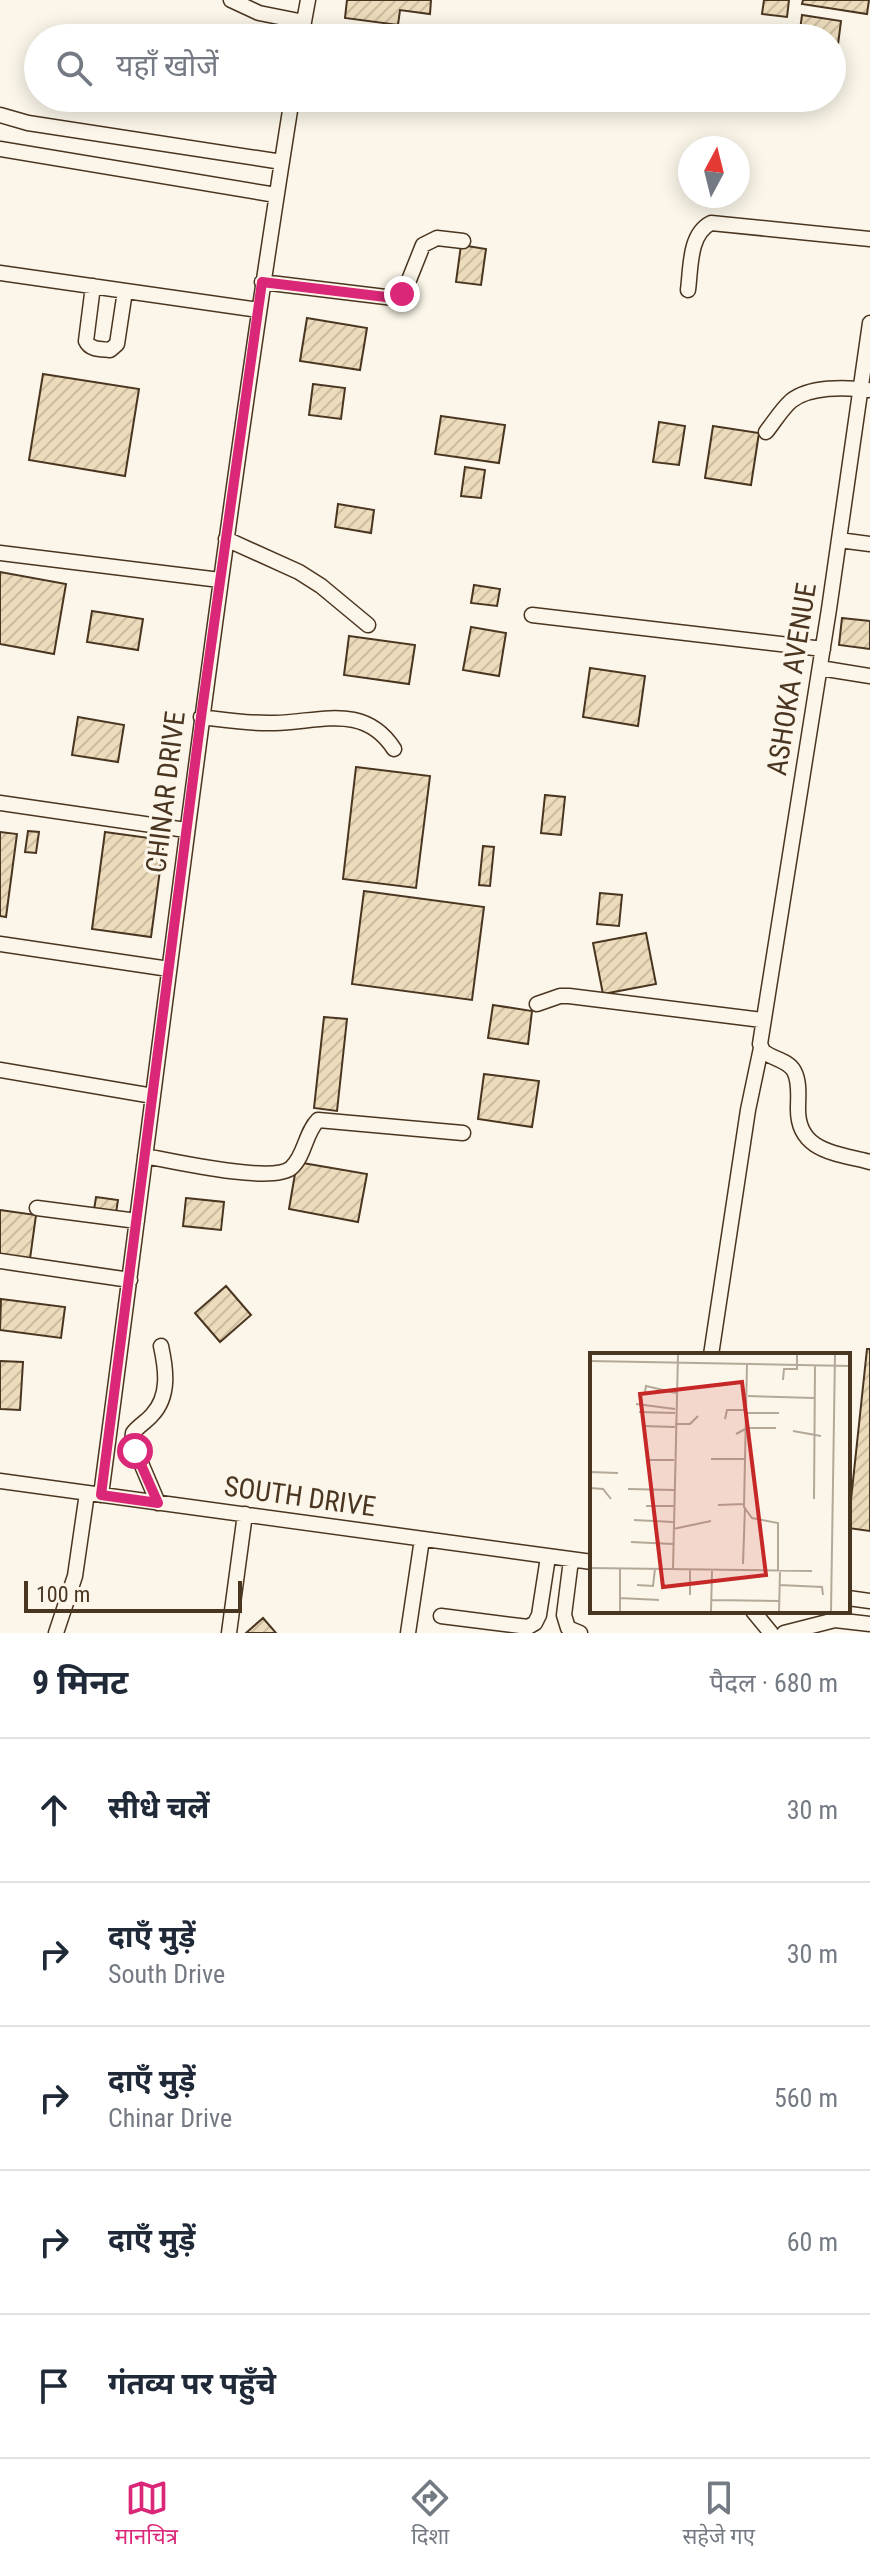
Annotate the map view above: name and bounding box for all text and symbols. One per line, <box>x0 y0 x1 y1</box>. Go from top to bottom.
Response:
search box <box>24 24 846 112</box>
icon: search <box>52 46 96 90</box>
text: यहाँ खोजें <box>116 48 219 83</box>
north arrow <box>678 136 750 208</box>
route end <box>384 276 420 312</box>
street label: ASHOKA AVENUE <box>760 581 823 778</box>
street label: CHINAR DRIVE <box>139 709 192 875</box>
inset map <box>590 1353 850 1613</box>
route start <box>117 1433 153 1469</box>
street label: SOUTH DRIVE <box>222 1470 378 1523</box>
scale bar <box>24 1577 242 1613</box>
text: 100 m <box>36 1582 90 1607</box>
text: 9 मिनट <box>32 1662 128 1702</box>
text: पैदल · 680 m <box>709 1668 838 1698</box>
icon: ahead <box>32 1788 76 1832</box>
text: सीधे चलें <box>108 1790 209 1825</box>
text: 30 m <box>787 1795 838 1825</box>
text: दाएँ मुड़ें <box>108 1919 195 1954</box>
icon: right <box>32 1932 76 1976</box>
text: 30 m <box>787 1939 838 1969</box>
text: South Drive <box>108 1959 225 1989</box>
text: दाएँ मुड़ें <box>108 2063 195 2098</box>
icon: right <box>32 2076 76 2120</box>
text: 560 m <box>774 2083 838 2113</box>
text: Chinar Drive <box>108 2103 232 2133</box>
icon: right <box>32 2220 76 2264</box>
text: दाएँ मुड़ें <box>108 2222 195 2257</box>
text: 60 m <box>787 2227 838 2257</box>
icon: arrive <box>32 2364 76 2408</box>
text: गंतव्य पर पहुँचे <box>108 2366 276 2401</box>
tab: मानचित्र <box>115 2476 178 2553</box>
tab: दिशा <box>408 2476 452 2553</box>
tab: सहेजे गए <box>682 2476 755 2553</box>

